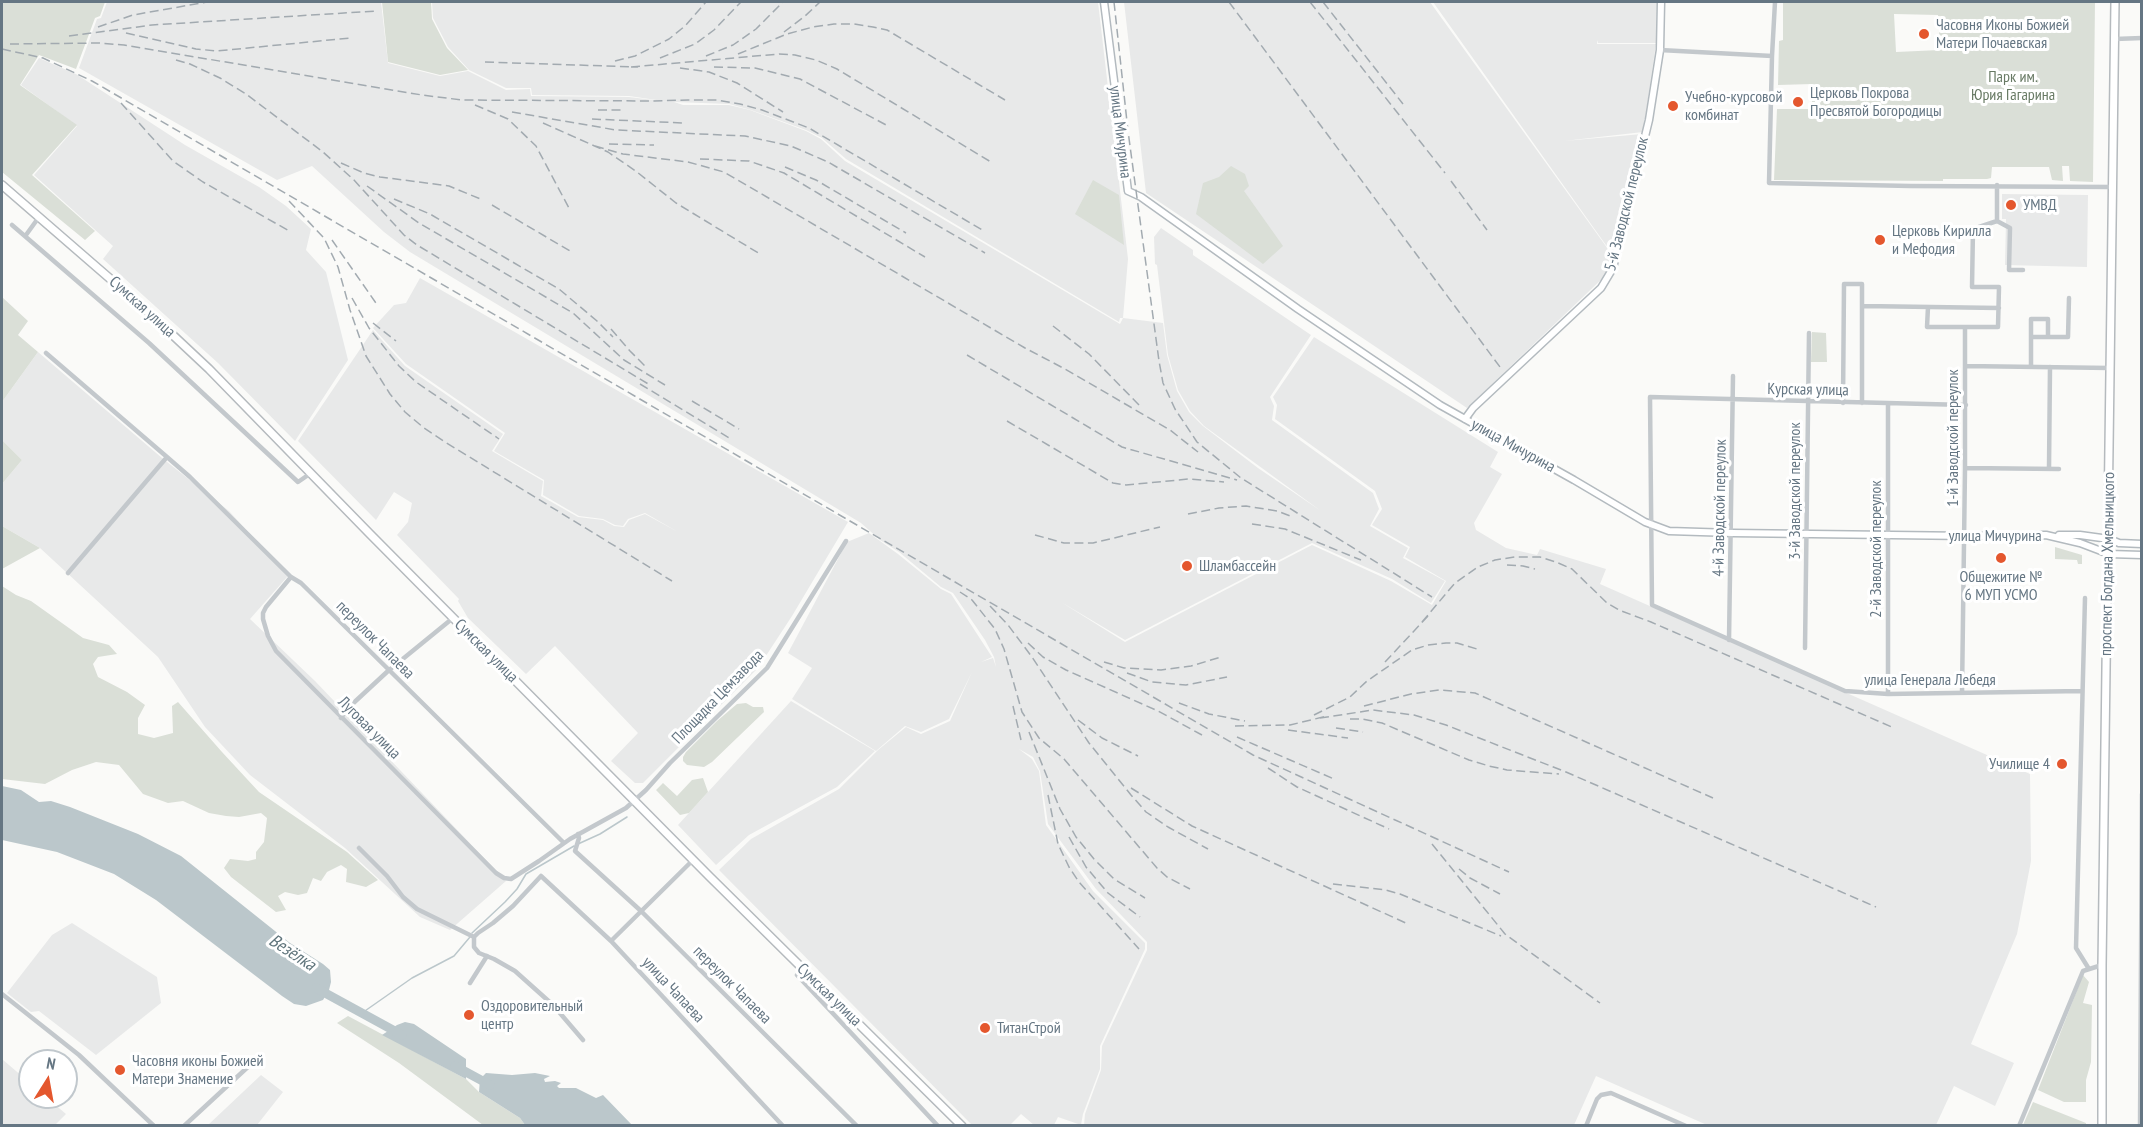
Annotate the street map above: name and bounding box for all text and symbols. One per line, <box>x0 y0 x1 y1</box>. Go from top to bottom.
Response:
place label: Часовня Иконы Божией Матери Почаевская <box>1936 15 2069 53</box>
marker: Часовня Иконы Божией Матери Почаевская <box>1917 27 1931 41</box>
park label: Парк им. Юрия Гагарина <box>1971 67 2055 105</box>
place label: Церковь Покрова Пресвятой Богородицы <box>1810 83 1942 121</box>
street label: улица Мичурина <box>1105 85 1135 179</box>
place label: Учебно-курсовой комбинат <box>1685 87 1782 125</box>
marker: Церковь Покрова Пресвятой Богородицы <box>1791 95 1805 109</box>
marker: Учебно-курсовой комбинат <box>1666 99 1680 113</box>
street label: 5-й Заводской переулок <box>1601 135 1653 273</box>
place label: УМВД <box>2023 195 2057 215</box>
marker: УМВД <box>2004 198 2018 212</box>
place label: Церковь Кирилла и Мефодия <box>1892 221 1991 259</box>
marker: Церковь Кирилла и Мефодия <box>1873 233 1887 247</box>
street label: Сумская улица <box>105 272 179 342</box>
street label: 1-й Заводской переулок <box>1943 369 1963 507</box>
street label: Курская улица <box>1767 380 1849 400</box>
street label: улица Мичурина <box>1468 415 1558 477</box>
street label: 3-й Заводской переулок <box>1785 422 1805 560</box>
street label: 4-й Заводской переулок <box>1709 439 1731 577</box>
street label: проспект Богдана Хмельницкого <box>2097 472 2119 656</box>
street label: 2-й Заводской переулок <box>1866 480 1886 618</box>
street label: улица Мичурина <box>1948 526 2042 546</box>
marker: Общежитие № 6 МУП УСМО <box>1994 551 2008 565</box>
place label: Шламбассейн <box>1199 556 1276 576</box>
marker: Шламбассейн <box>1180 559 1194 573</box>
place label: Общежитие № 6 МУП УСМО <box>1960 567 2042 605</box>
street label: переулок Чапаева <box>332 597 418 683</box>
street label: Сумская улица <box>450 615 522 687</box>
street label: Площадка Цемзавода <box>668 646 768 748</box>
street label: улица Генерала Лебедя <box>1864 670 1996 690</box>
street label: Луговая улица <box>334 693 404 763</box>
place label: Училище 4 <box>1989 754 2050 774</box>
marker: Училище 4 <box>2055 757 2069 771</box>
water label: Везёлка <box>265 930 319 976</box>
street label: переулок Чапаева <box>689 942 775 1028</box>
street label: улица Чапаева <box>638 953 708 1027</box>
street label: Сумская улица <box>793 960 865 1030</box>
place label: Оздоровительный центр <box>481 996 583 1034</box>
marker: Оздоровительный центр <box>462 1008 476 1022</box>
place label: ТитанСтрой <box>997 1018 1061 1038</box>
marker: ТитанСтрой <box>978 1021 992 1035</box>
north arrow <box>18 1049 78 1109</box>
place label: Часовня иконы Божией Матери Знамение <box>132 1051 264 1089</box>
text: N <box>45 1053 57 1074</box>
marker: Часовня иконы Божией Матери Знамение <box>113 1063 127 1077</box>

